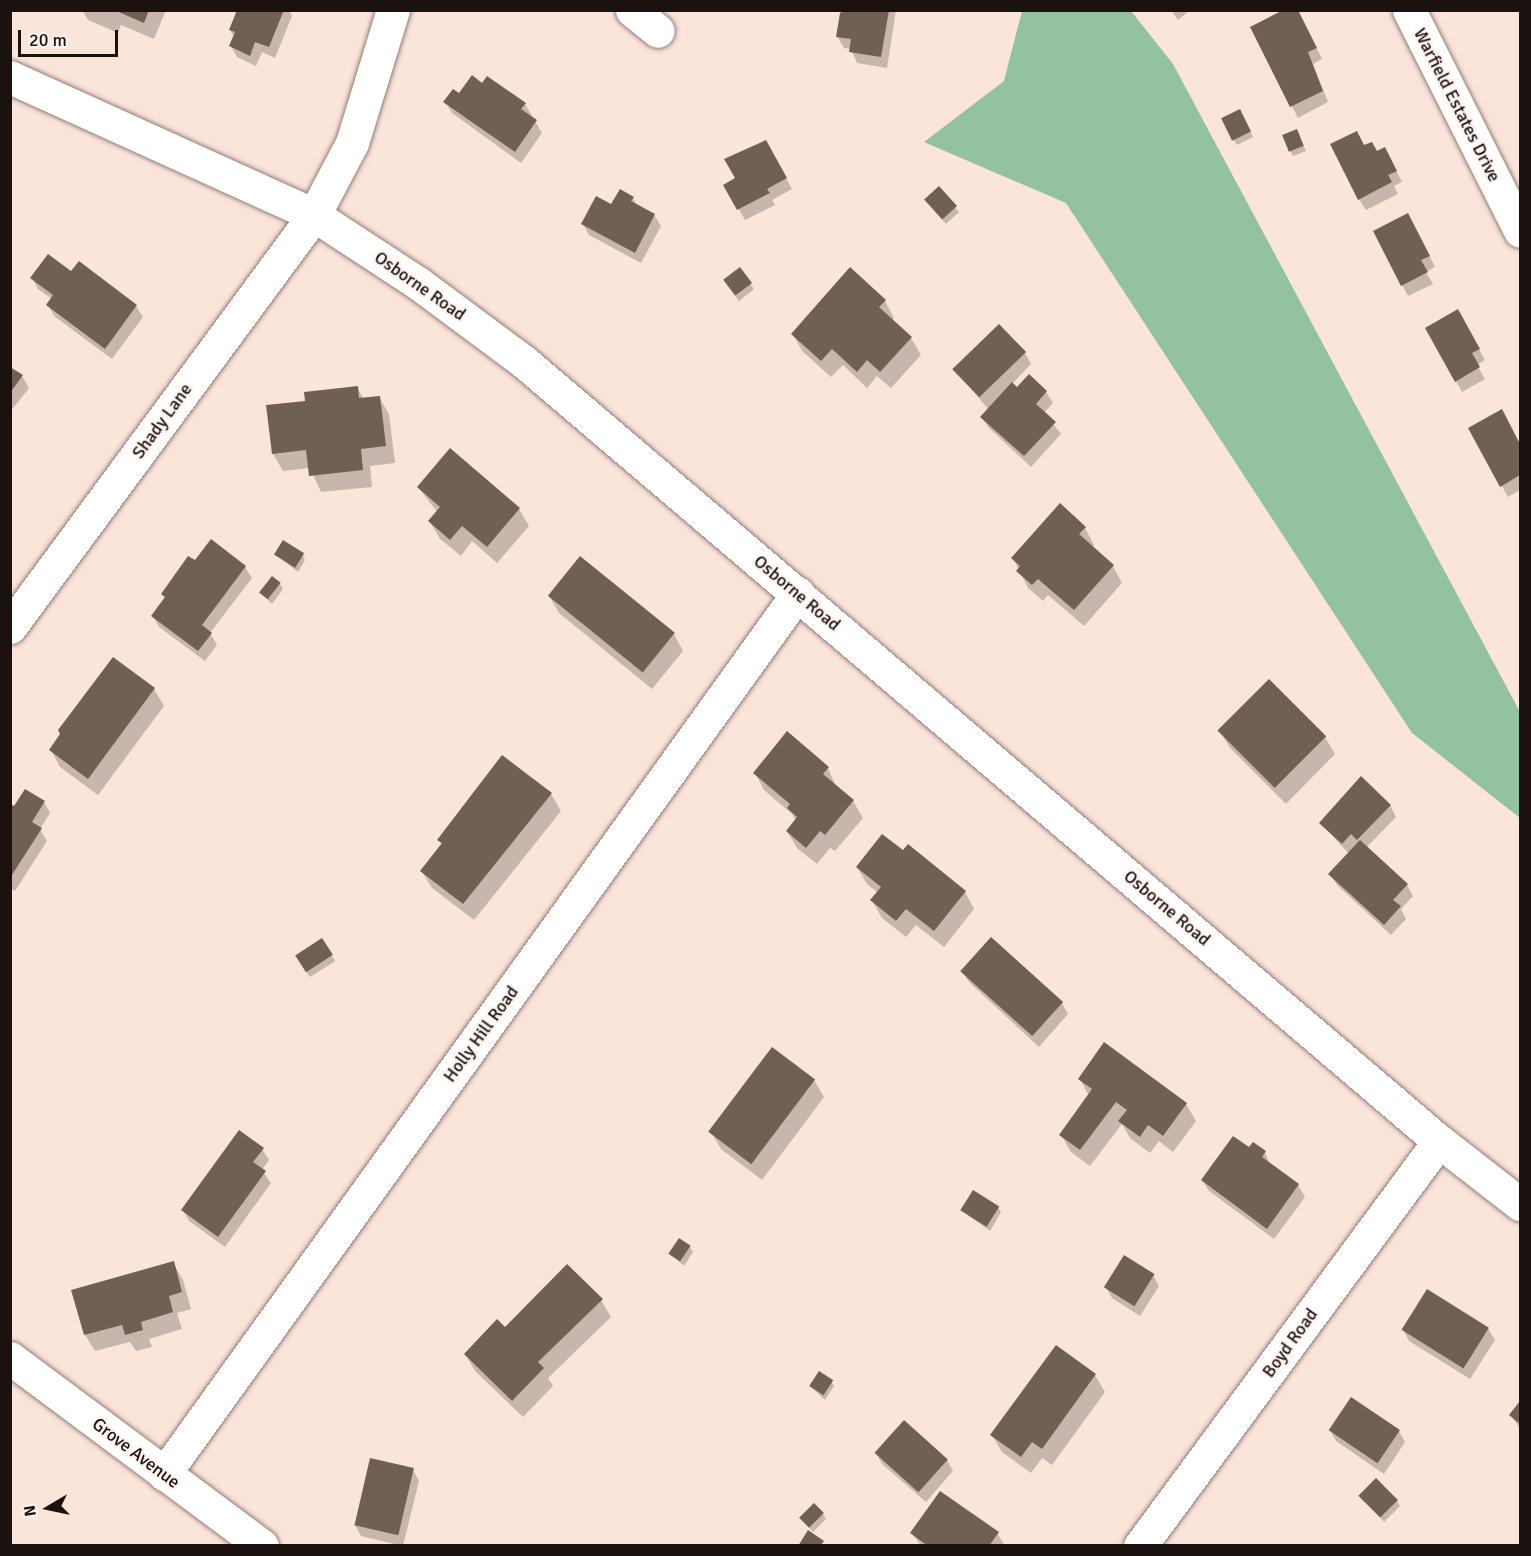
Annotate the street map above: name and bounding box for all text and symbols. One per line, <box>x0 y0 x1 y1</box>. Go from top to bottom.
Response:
scale bar <box>21 18 122 56</box>
street label: Warfield Estates Drive <box>1409 25 1505 185</box>
text: 20 m <box>29 29 67 51</box>
street label: Osborne Road <box>370 247 470 325</box>
street label: Shady Lane <box>127 379 197 463</box>
street label: Osborne Road <box>749 550 845 636</box>
street label: Osborne Road <box>1119 865 1215 951</box>
street label: Holly Hill Road <box>439 982 523 1086</box>
street label: Boyd Road <box>1258 1304 1322 1382</box>
street label: Grove Avenue <box>88 1413 184 1493</box>
north arrow <box>18 1478 78 1538</box>
text: N <box>19 1504 41 1518</box>

